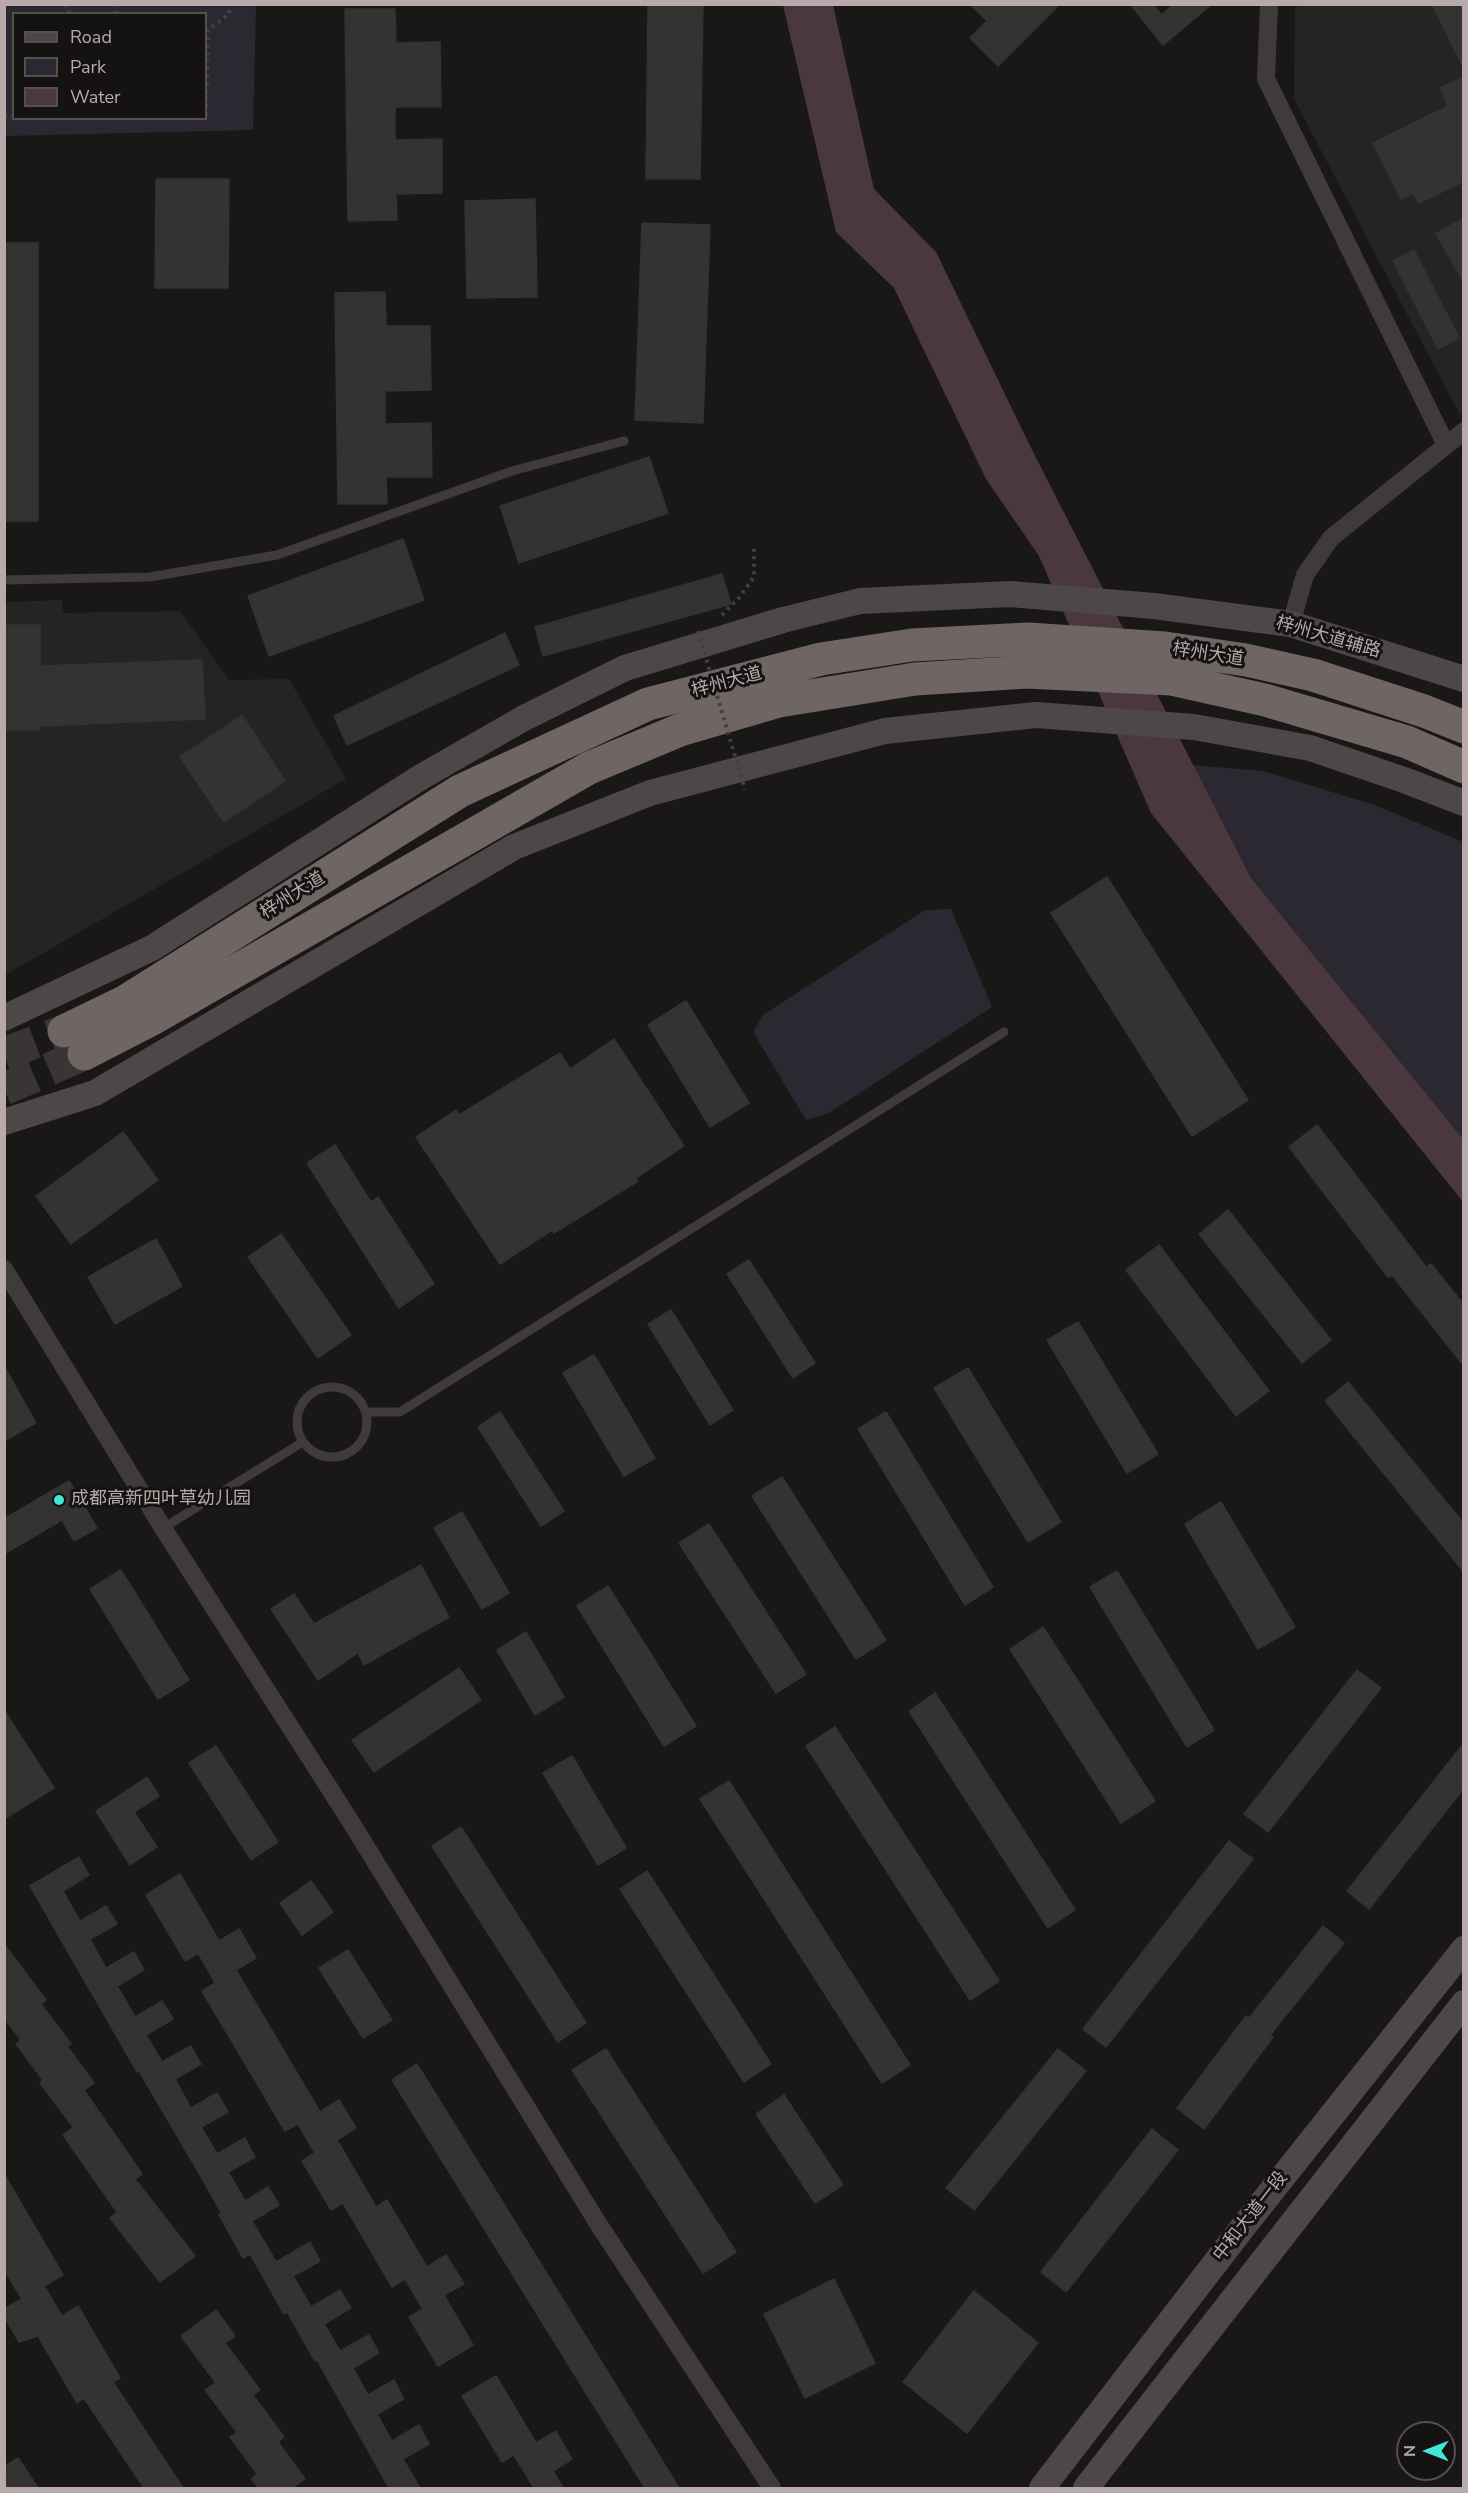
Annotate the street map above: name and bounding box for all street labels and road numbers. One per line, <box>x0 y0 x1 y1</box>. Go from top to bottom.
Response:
street label: 梓州大道辅路 <box>1273 613 1383 663</box>
street label: 梓州大道 <box>1171 639 1245 671</box>
street label: 梓州大道 <box>689 663 765 703</box>
street label: 梓州大道 <box>257 868 329 924</box>
street label: 中和大道一段 <box>1209 2168 1293 2266</box>

